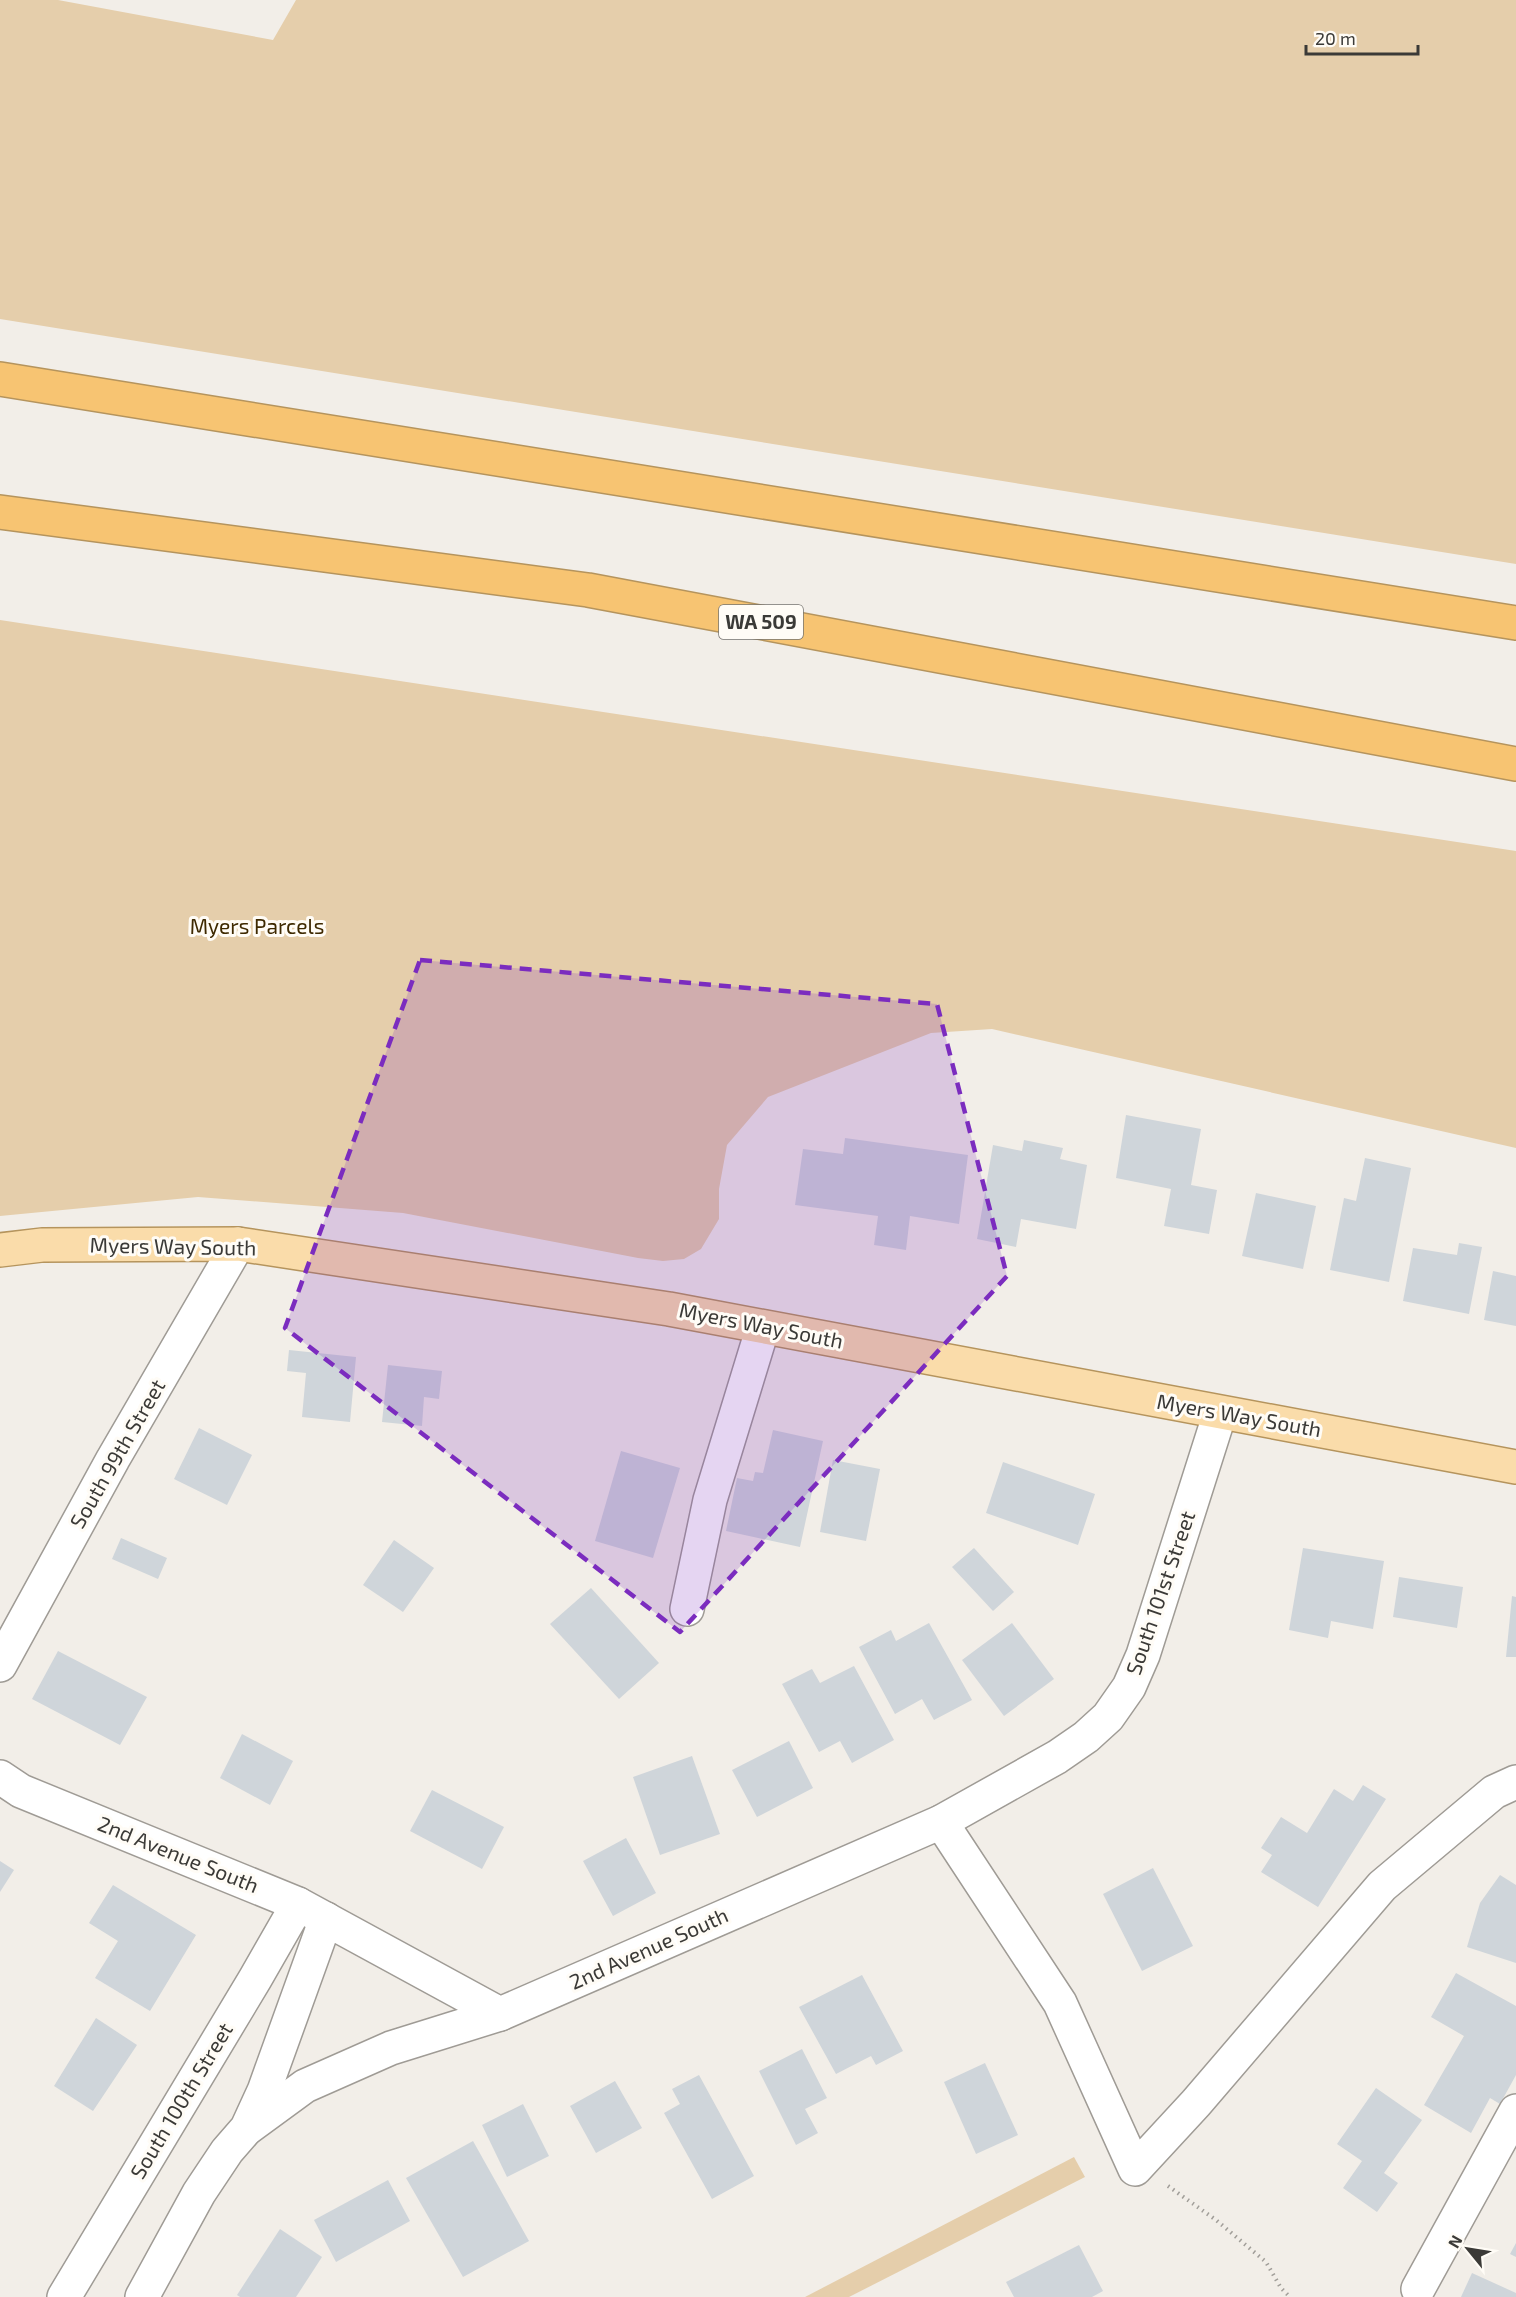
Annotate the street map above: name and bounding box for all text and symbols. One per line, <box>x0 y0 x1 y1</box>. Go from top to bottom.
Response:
scale bar <box>1306 18 1418 56</box>
text: 20 m <box>1315 27 1356 49</box>
road number: WA 509 <box>719 605 803 639</box>
park label: Myers Parcels <box>190 913 324 938</box>
street label: Myers Way South <box>90 1232 257 1259</box>
street label: Myers Way South <box>677 1296 845 1353</box>
street label: South 99th Street <box>64 1374 169 1532</box>
street label: Myers Way South <box>1155 1388 1323 1441</box>
street label: South 101st Street <box>1120 1507 1199 1678</box>
street label: 2nd Avenue South <box>95 1810 263 1897</box>
street label: 2nd Avenue South <box>565 1901 732 1994</box>
street label: South 100th Street <box>124 2018 237 2183</box>
north arrow <box>1438 2219 1498 2279</box>
text: N <box>1443 2231 1466 2251</box>

